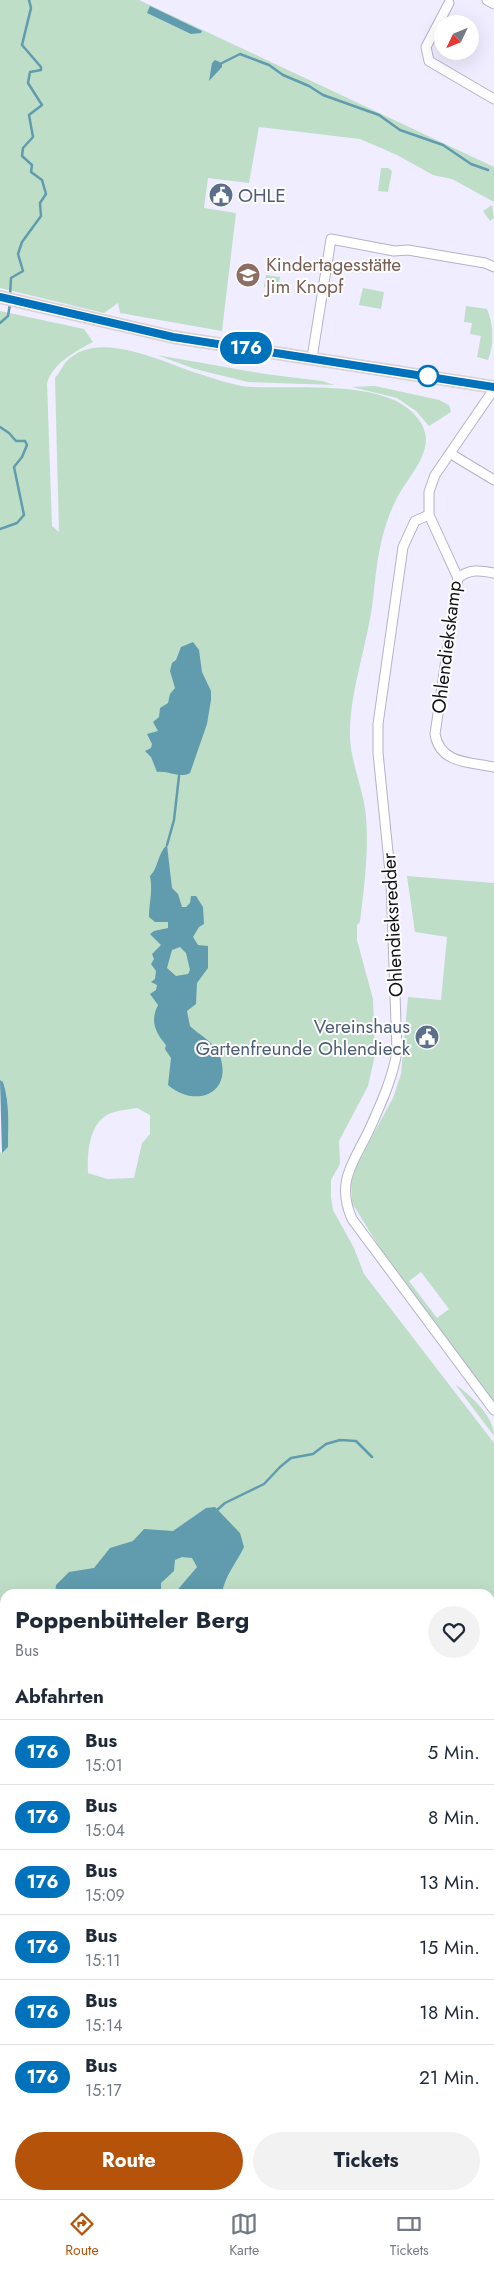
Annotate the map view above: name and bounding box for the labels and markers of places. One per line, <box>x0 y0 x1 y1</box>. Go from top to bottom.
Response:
public building icon: OHLE <box>208 182 234 208</box>
place label: OHLE <box>238 182 286 209</box>
place label: Kindertagesstätte Jim Knopf <box>263 251 401 300</box>
school or university icon: Kindertagesstätte Jim Knopf <box>235 262 261 288</box>
unlabelled marker <box>417 365 439 387</box>
place label: Vereinshaus Gartenfreunde Ohlendieck <box>195 1013 411 1062</box>
public building icon: Vereinshaus Gartenfreunde Ohlendieck <box>414 1024 440 1050</box>

